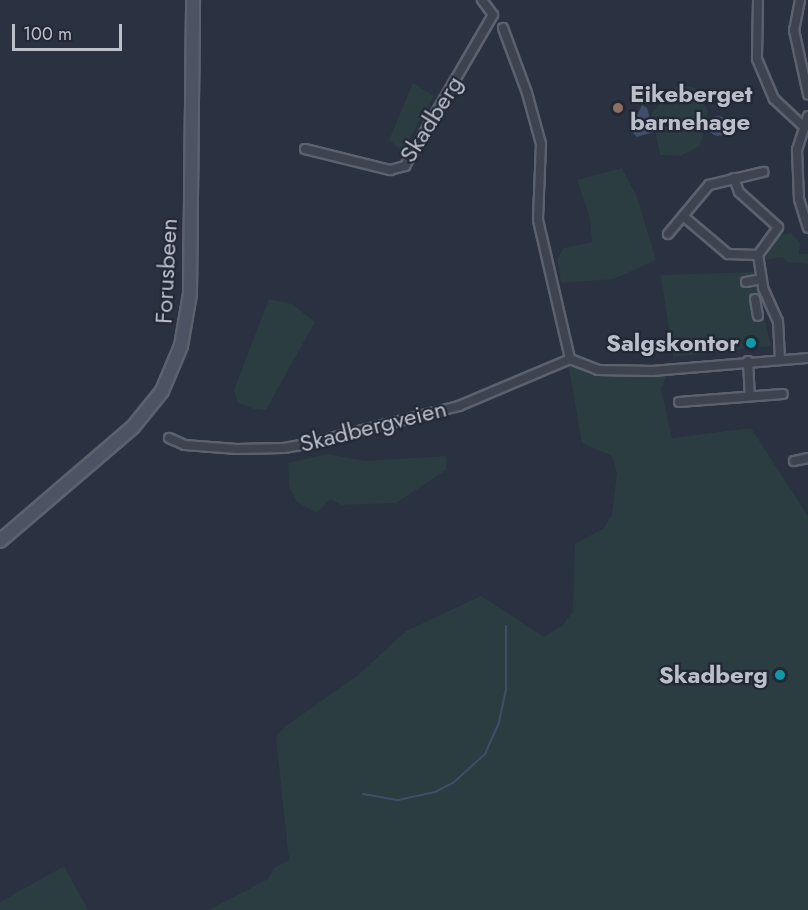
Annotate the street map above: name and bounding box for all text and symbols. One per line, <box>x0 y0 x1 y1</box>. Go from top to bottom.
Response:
scale bar <box>15 12 124 50</box>
text: 100 m <box>23 21 72 47</box>
street label: Skadberg <box>393 70 469 168</box>
place label: Eikeberget barnehage <box>630 80 752 136</box>
marker: Eikeberget barnehage <box>611 101 625 115</box>
street label: Forusbeen <box>149 217 183 325</box>
place label: Salgskontor <box>606 329 739 357</box>
marker: Salgskontor <box>744 336 758 350</box>
street label: Skadbergveien <box>297 394 449 458</box>
place label: Skadberg <box>659 661 768 689</box>
marker: Skadberg <box>773 668 787 682</box>

